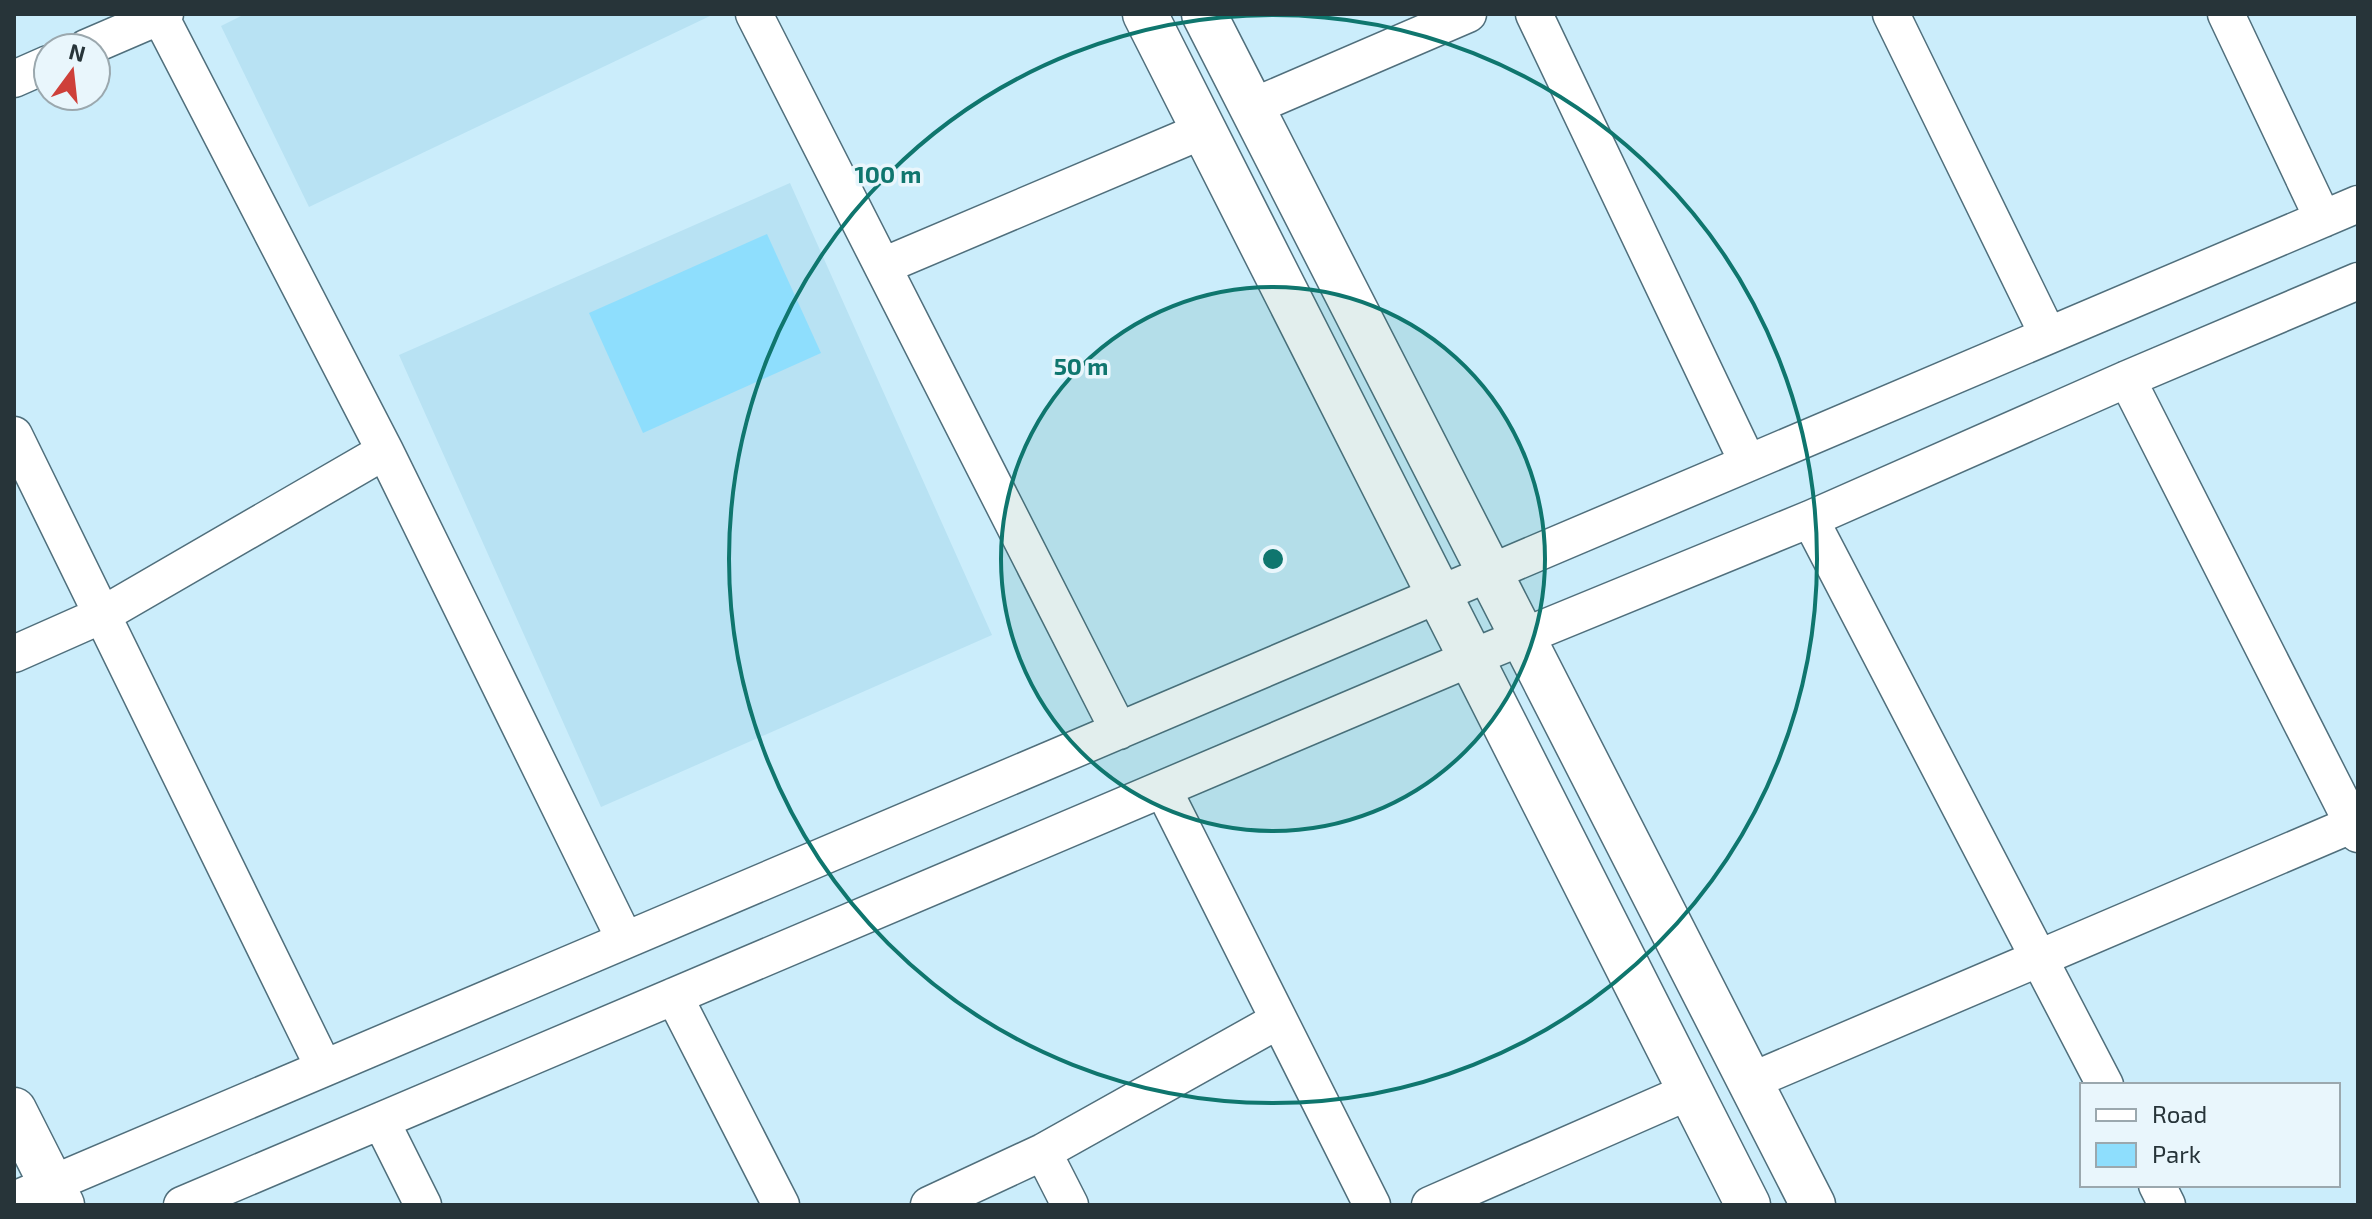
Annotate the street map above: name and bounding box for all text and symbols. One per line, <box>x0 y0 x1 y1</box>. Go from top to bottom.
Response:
north arrow <box>32 32 112 112</box>
text: N <box>66 37 88 66</box>
text: 100 m <box>855 159 921 188</box>
text: 50 m <box>1054 351 1108 380</box>
centre of rings <box>1259 545 1287 573</box>
legend <box>2080 1083 2340 1187</box>
text: Road <box>2152 1099 2207 1128</box>
text: Park <box>2152 1139 2201 1168</box>

